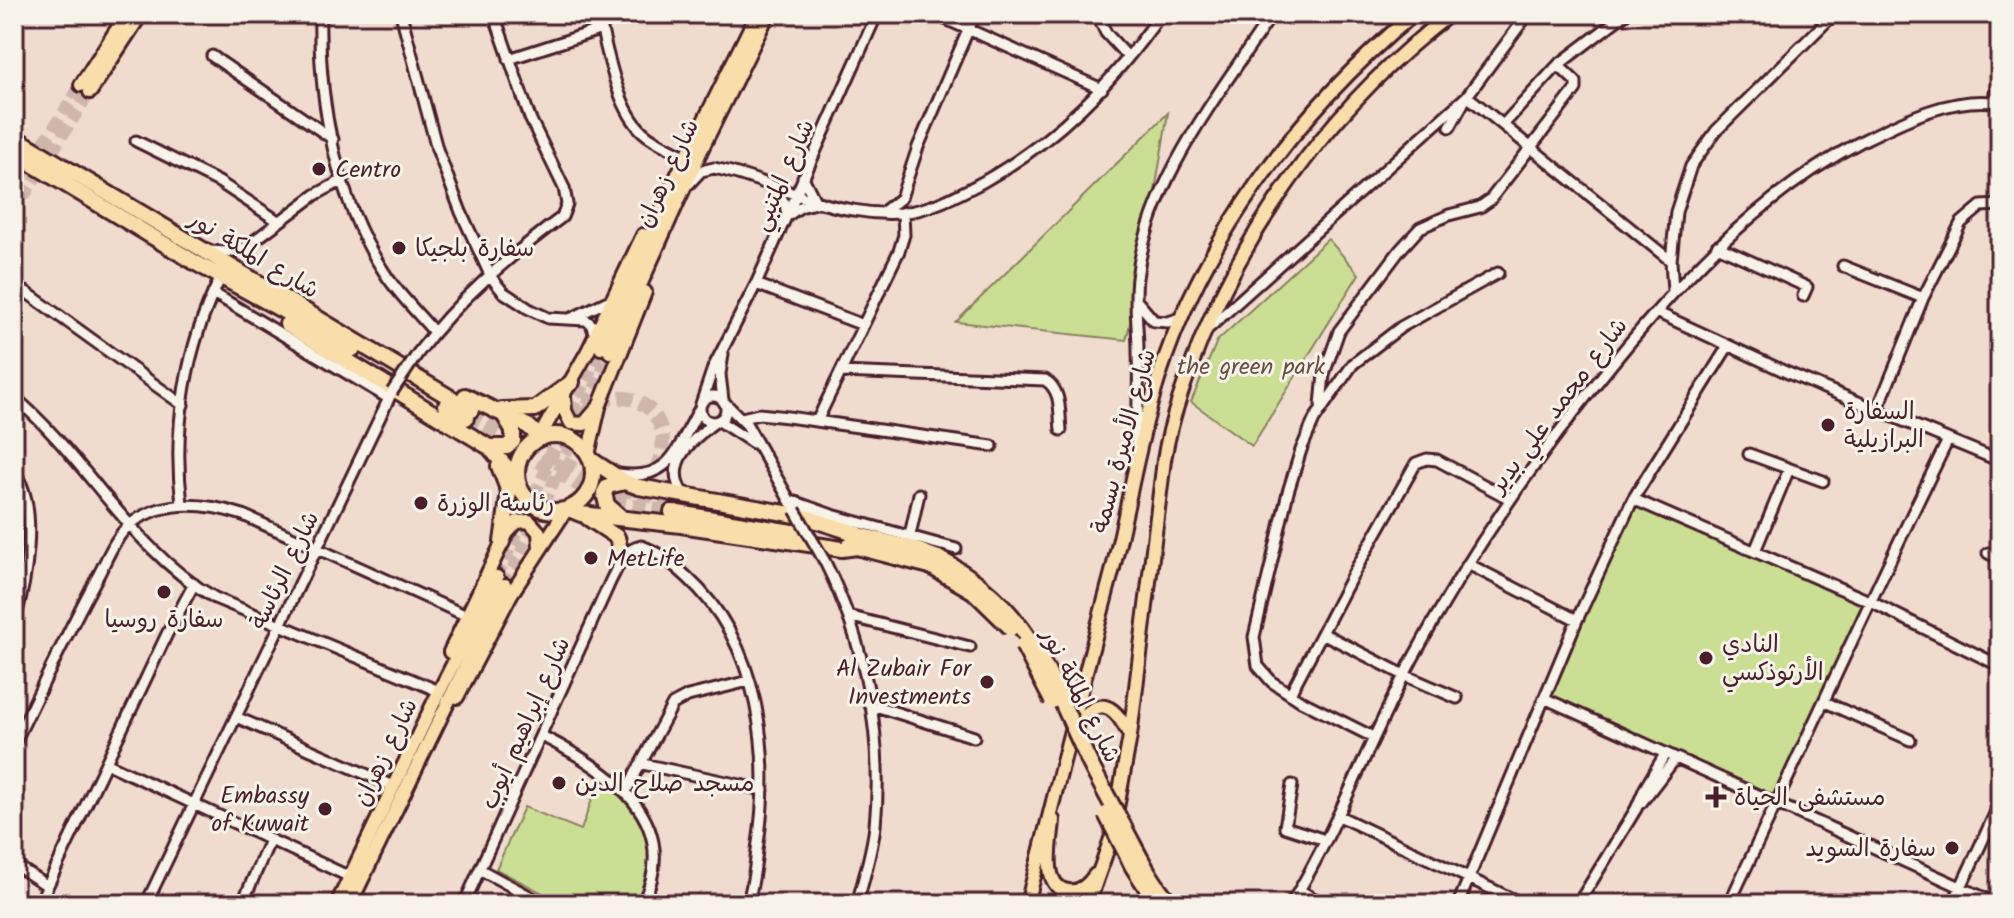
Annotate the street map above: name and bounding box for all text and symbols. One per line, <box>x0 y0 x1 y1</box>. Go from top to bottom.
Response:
street label: شارع زهران <box>626 113 711 235</box>
street label: شارع المتنبي <box>742 113 826 238</box>
place label: Centro <box>335 151 401 190</box>
marker: Centro <box>310 160 328 178</box>
street label: شارع الملكة نور <box>179 200 326 310</box>
place label: سفارة بلجيكا <box>415 230 534 269</box>
marker: سفارة بلجيكا <box>390 239 408 257</box>
street label: شارع محمد علي بدير <box>1479 309 1639 504</box>
street label: شارع الأميرة بسمة <box>1081 345 1168 538</box>
park label: the green park <box>1177 348 1326 387</box>
place label: السفارة البرازيلية <box>1844 393 1924 460</box>
marker: السفارة البرازيلية <box>1819 416 1837 434</box>
place label: رئاسة الوزرة <box>437 485 554 524</box>
marker: رئاسة الوزرة <box>412 494 430 512</box>
street label: شارع الرئاسة <box>240 505 331 637</box>
place label: MetLife <box>607 540 685 579</box>
marker: MetLife <box>582 549 600 567</box>
marker: سفارة روسيا <box>155 583 173 601</box>
place label: سفارة روسيا <box>104 601 224 640</box>
street label: شارع الملكة نور <box>1028 620 1130 770</box>
place label: النادي الأرثوذكسي <box>1722 626 1824 693</box>
street label: شارع إبراهيم أيوب <box>471 631 582 816</box>
marker: النادي الأرثوذكسي <box>1697 649 1715 667</box>
place label: Al Zubair For Investments <box>836 650 973 717</box>
marker: Al Zubair For Investments <box>978 673 996 691</box>
street label: شارع زهران <box>343 692 429 813</box>
place label: مسجد صلاح الدين <box>575 765 755 804</box>
marker: مسجد صلاح الدين <box>550 774 568 792</box>
place label: Embassy of Kuwait <box>211 777 310 844</box>
place label: مستشفى الحياة <box>1734 779 1885 818</box>
marker: مستشفى الحياة <box>1705 786 1727 808</box>
marker: Embassy of Kuwait <box>316 800 334 818</box>
place label: سفارة السويد <box>1805 830 1936 869</box>
marker: سفارة السويد <box>1943 839 1961 857</box>

